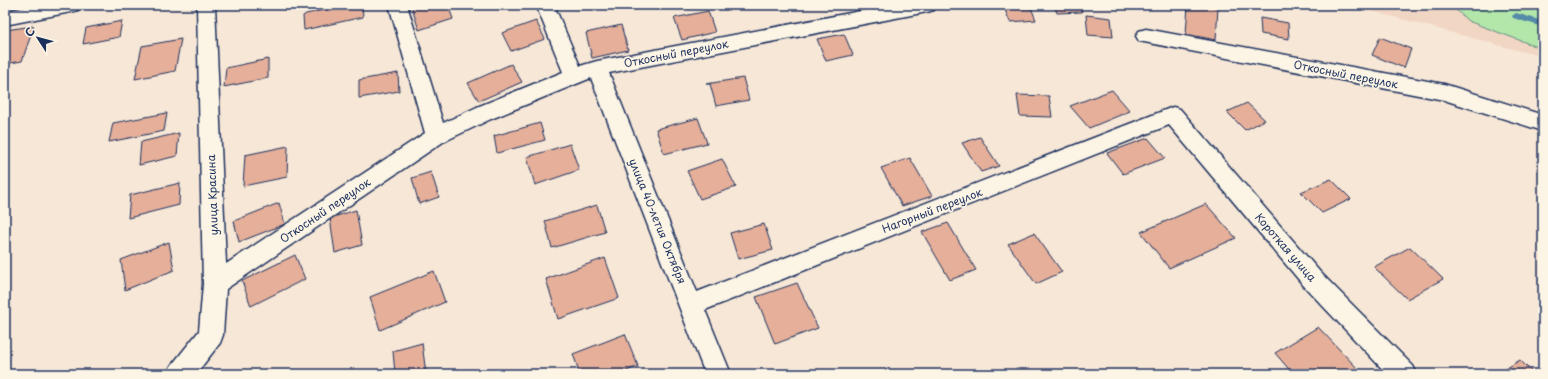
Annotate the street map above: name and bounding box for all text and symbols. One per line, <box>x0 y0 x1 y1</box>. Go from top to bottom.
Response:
north arrow <box>18 18 58 58</box>
text: С <box>20 23 39 40</box>
street label: Откосный переулок <box>622 34 730 71</box>
street label: Откосный переулок <box>1292 56 1400 93</box>
street label: улица Красина <box>202 154 222 236</box>
street label: улица 40-летия Октября <box>625 156 691 286</box>
street label: Откосный переулок <box>276 173 374 247</box>
street label: Нагорный переулок <box>879 183 985 237</box>
street label: Короткая улица <box>1251 209 1321 285</box>

